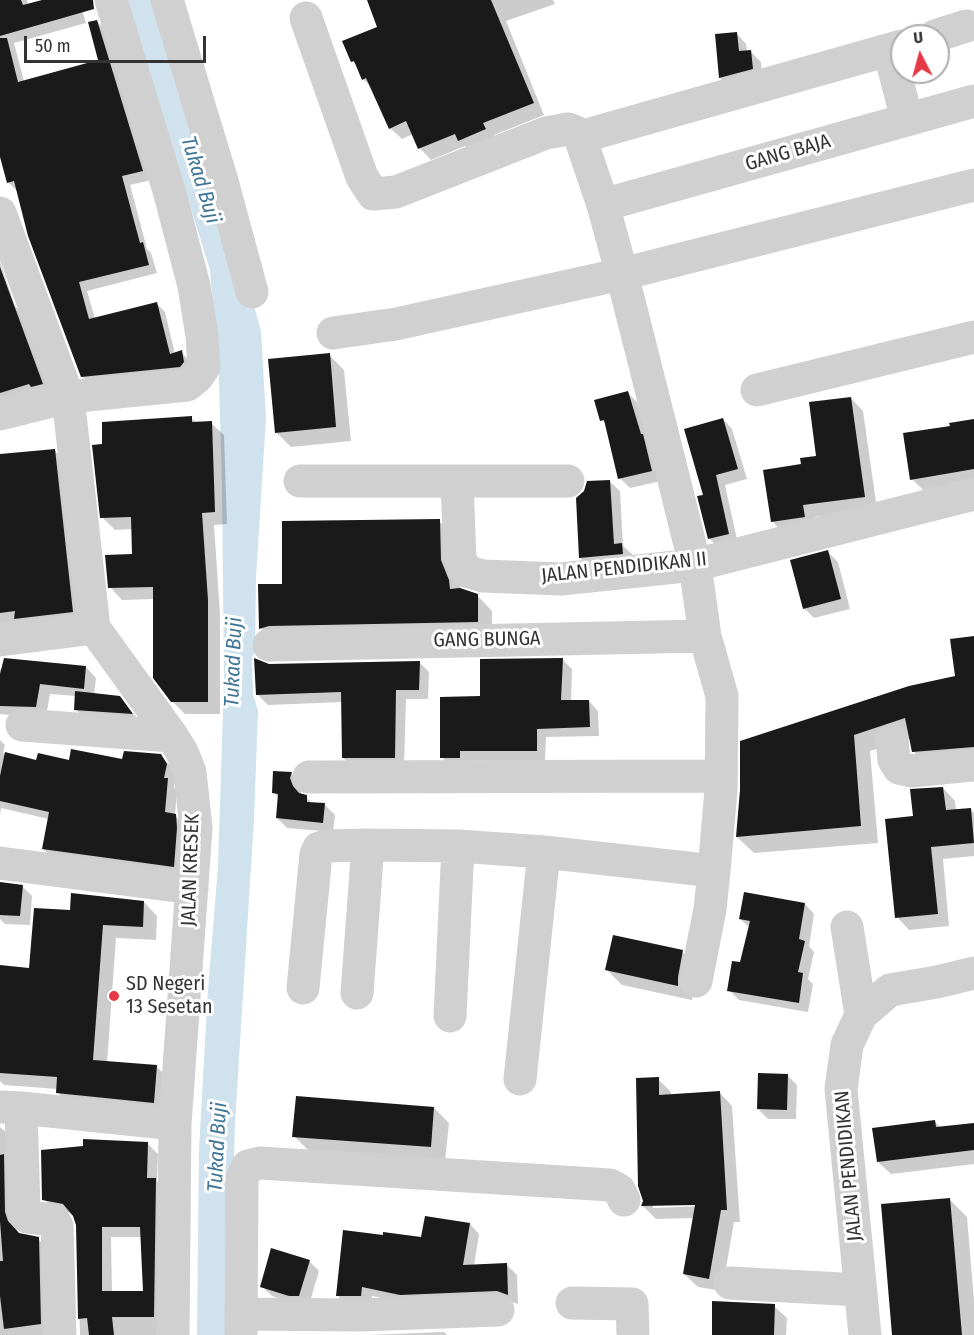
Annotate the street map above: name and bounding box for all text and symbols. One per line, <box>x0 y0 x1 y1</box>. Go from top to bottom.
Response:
scale bar <box>27 24 208 62</box>
north arrow <box>890 24 950 84</box>
text: U <box>913 28 924 48</box>
text: 50 m <box>35 35 71 57</box>
street label: GANG BAJA <box>743 129 833 177</box>
water label: Tukad Buji <box>175 133 225 227</box>
street label: JALAN PENDIDIKAN II <box>540 547 708 589</box>
water label: Tukad Buji <box>220 617 248 707</box>
street label: GANG BUNGA <box>433 627 541 653</box>
street label: JALAN KRESEK <box>177 813 205 927</box>
place label: SD Negeri 13 Sesetan <box>126 972 212 1019</box>
marker: SD Negeri 13 Sesetan <box>107 989 121 1003</box>
street label: JALAN PENDIDIKAN <box>830 1090 868 1242</box>
water label: Tukad Buji <box>203 1101 233 1193</box>

